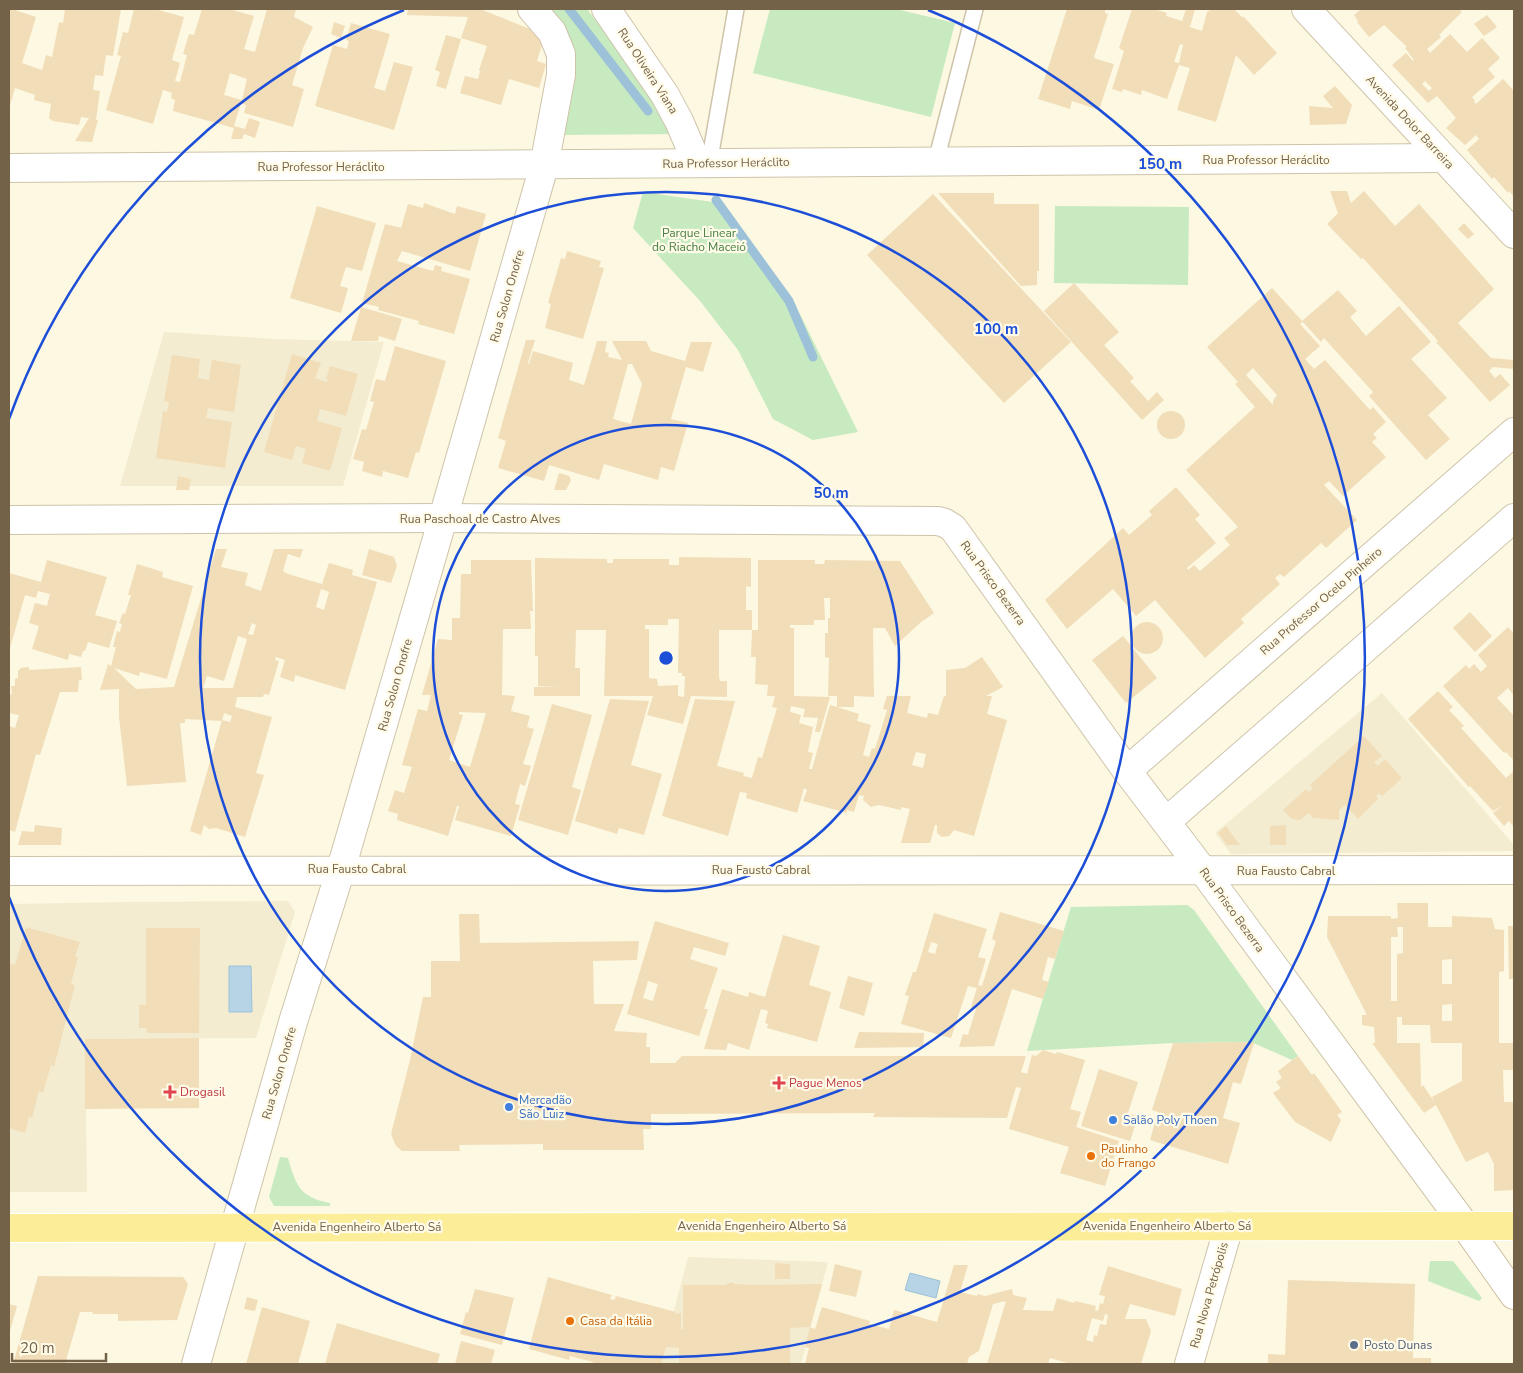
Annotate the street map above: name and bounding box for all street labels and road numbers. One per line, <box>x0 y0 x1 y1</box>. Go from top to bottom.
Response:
street label: Rua Oliveira Viana <box>614 25 682 117</box>
street label: Avenida Dolor Barreira <box>1362 72 1458 172</box>
street label: Rua Professor Heráclito <box>1202 152 1330 168</box>
street label: Rua Professor Heráclito <box>662 154 790 172</box>
street label: Rua Professor Heráclito <box>257 159 385 175</box>
street label: Rua Solon Onofre <box>486 248 528 344</box>
street label: Rua Paschoal de Castro Alves <box>400 511 561 527</box>
street label: Rua Prisco Bezerra <box>957 537 1029 629</box>
street label: Rua Professor Ocelo Pinheiro <box>1257 543 1386 658</box>
street label: Rua Solon Onofre <box>374 637 416 733</box>
street label: Rua Fausto Cabral <box>308 861 407 877</box>
street label: Rua Fausto Cabral <box>712 862 811 878</box>
street label: Rua Fausto Cabral <box>1237 863 1336 879</box>
street label: Rua Prisco Bezerra <box>1196 864 1268 956</box>
street label: Rua Solon Onofre <box>258 1025 300 1121</box>
street label: Avenida Engenheiro Alberto Sá <box>678 1218 846 1234</box>
street label: Avenida Engenheiro Alberto Sá <box>1083 1218 1251 1234</box>
street label: Avenida Engenheiro Alberto Sá <box>273 1219 441 1235</box>
street label: Rua Nova Petrópolis <box>1186 1240 1232 1350</box>

